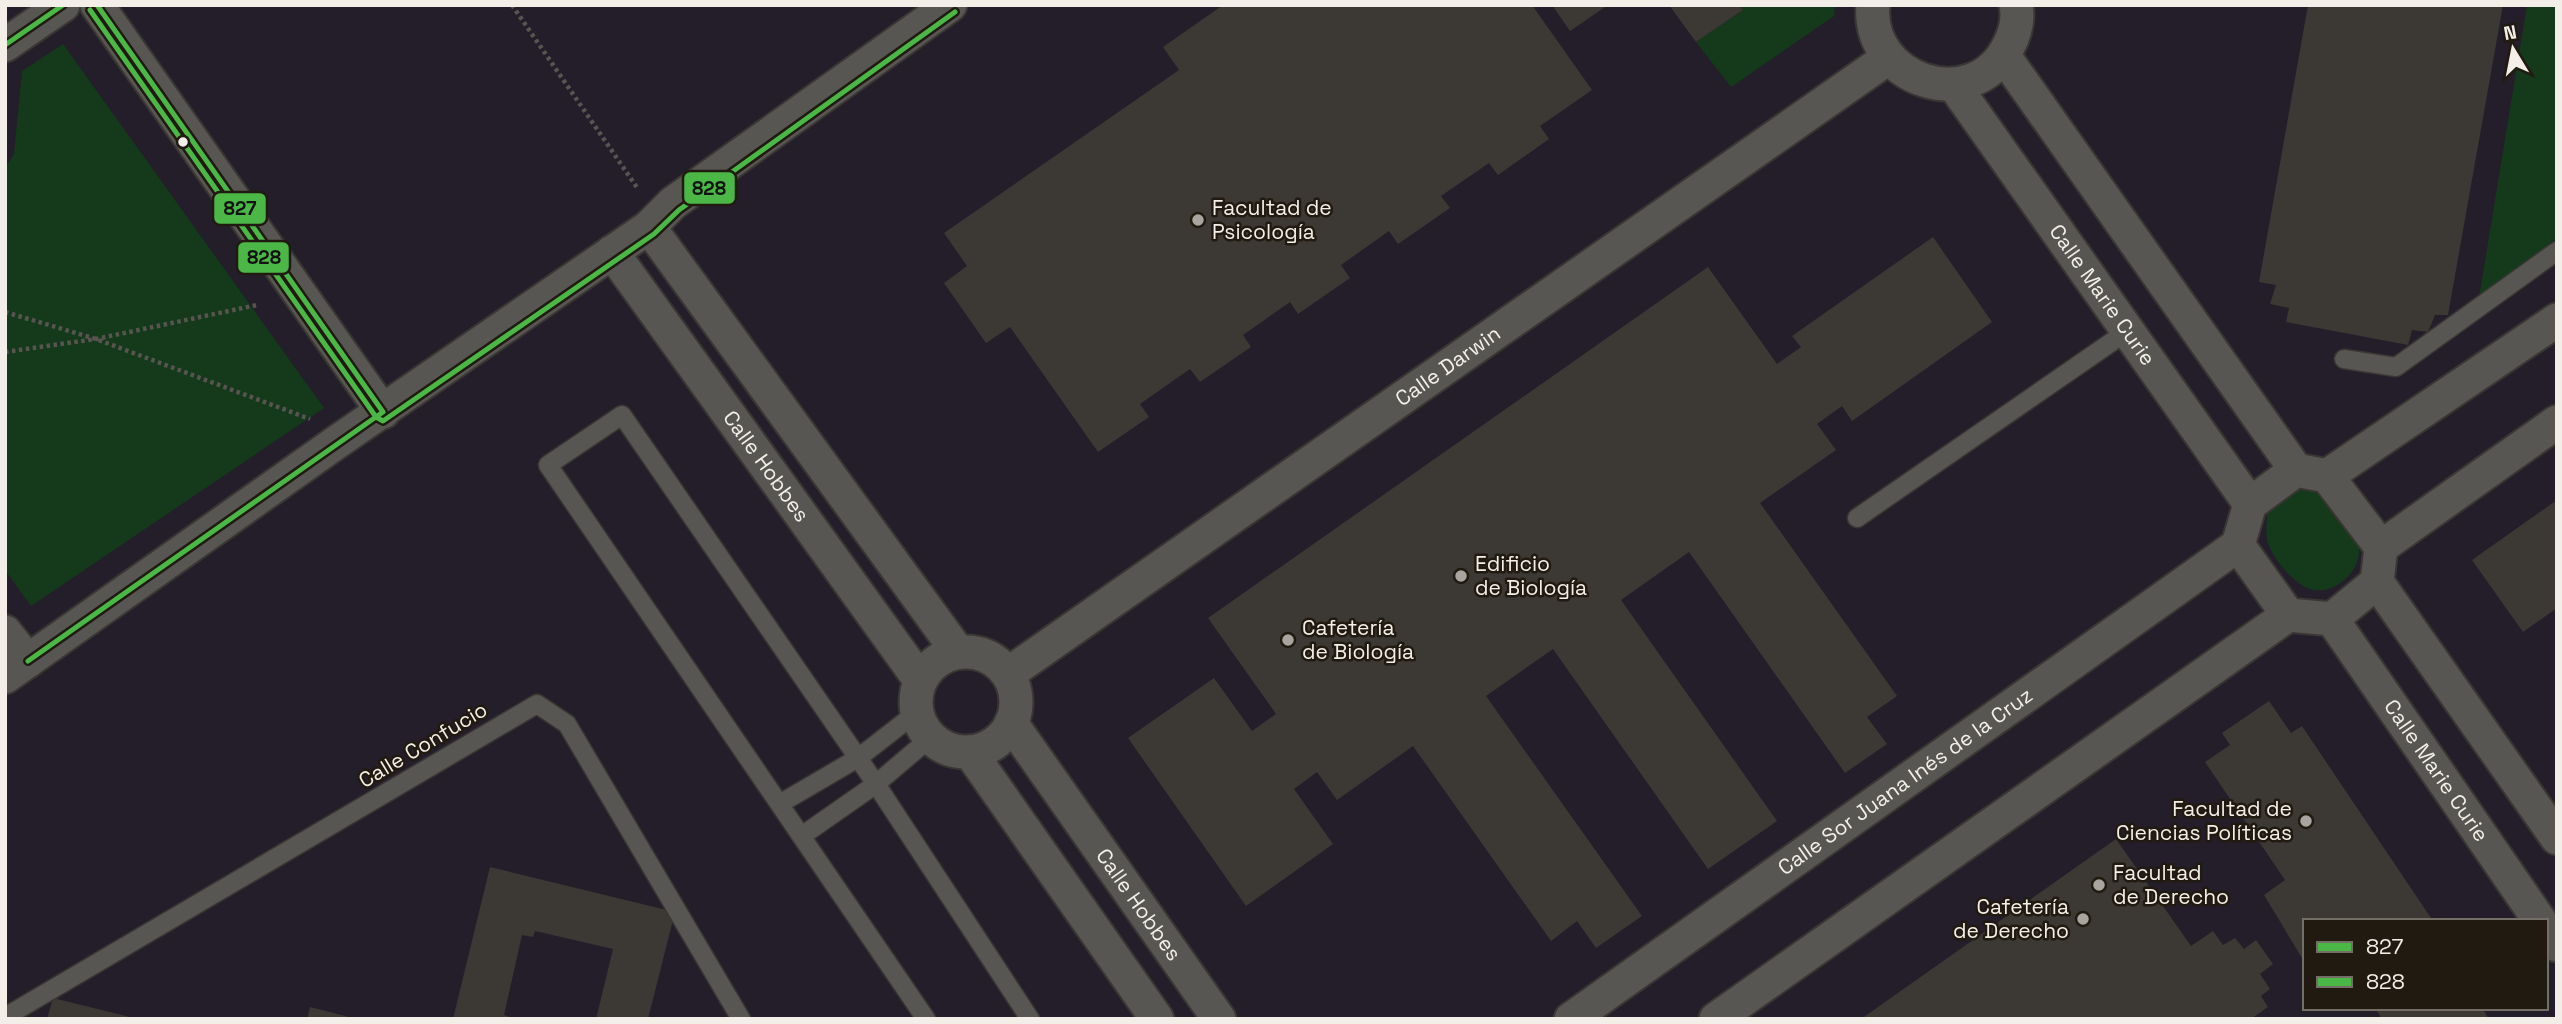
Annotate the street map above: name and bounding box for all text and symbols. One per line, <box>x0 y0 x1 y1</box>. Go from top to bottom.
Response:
north arrow <box>2478 14 2548 84</box>
text: N <box>2502 19 2519 46</box>
unlabelled marker <box>176 135 190 149</box>
line badge: 828 <box>683 171 736 205</box>
text: 828 <box>692 176 726 201</box>
line badge: 827 <box>213 192 267 225</box>
place label: Facultad de Psicología <box>1212 194 1332 245</box>
text: 827 <box>223 196 257 221</box>
marker: Facultad de Psicología <box>1190 212 1206 228</box>
street label: Calle Marie Curie <box>2044 219 2162 371</box>
line badge: 828 <box>237 241 290 274</box>
text: 828 <box>247 245 281 270</box>
street label: Calle Darwin <box>1390 319 1506 412</box>
street label: Calle Hobbes <box>717 405 816 527</box>
place label: Edificio de Biología <box>1475 550 1587 601</box>
marker: Edificio de Biología <box>1453 568 1469 584</box>
place label: Cafetería de Biología <box>1302 614 1414 665</box>
marker: Cafetería de Biología <box>1280 632 1296 648</box>
street label: Calle Sor Juana Inés de la Cruz <box>1772 681 2038 881</box>
street label: Calle Marie Curie <box>2378 694 2495 847</box>
street label: Calle Confucio <box>353 696 492 794</box>
place label: Facultad de Ciencias Políticas <box>2116 795 2292 846</box>
marker: Facultad de Ciencias Políticas <box>2298 813 2314 829</box>
street label: Calle Hobbes <box>1090 843 1188 966</box>
place label: Facultad de Derecho <box>2113 859 2229 910</box>
marker: Facultad de Derecho <box>2091 877 2107 893</box>
place label: Cafetería de Derecho <box>1953 893 2069 944</box>
marker: Cafetería de Derecho <box>2075 911 2091 927</box>
legend <box>2303 919 2548 1010</box>
text: 827 <box>2366 933 2404 960</box>
text: 828 <box>2366 968 2405 995</box>

